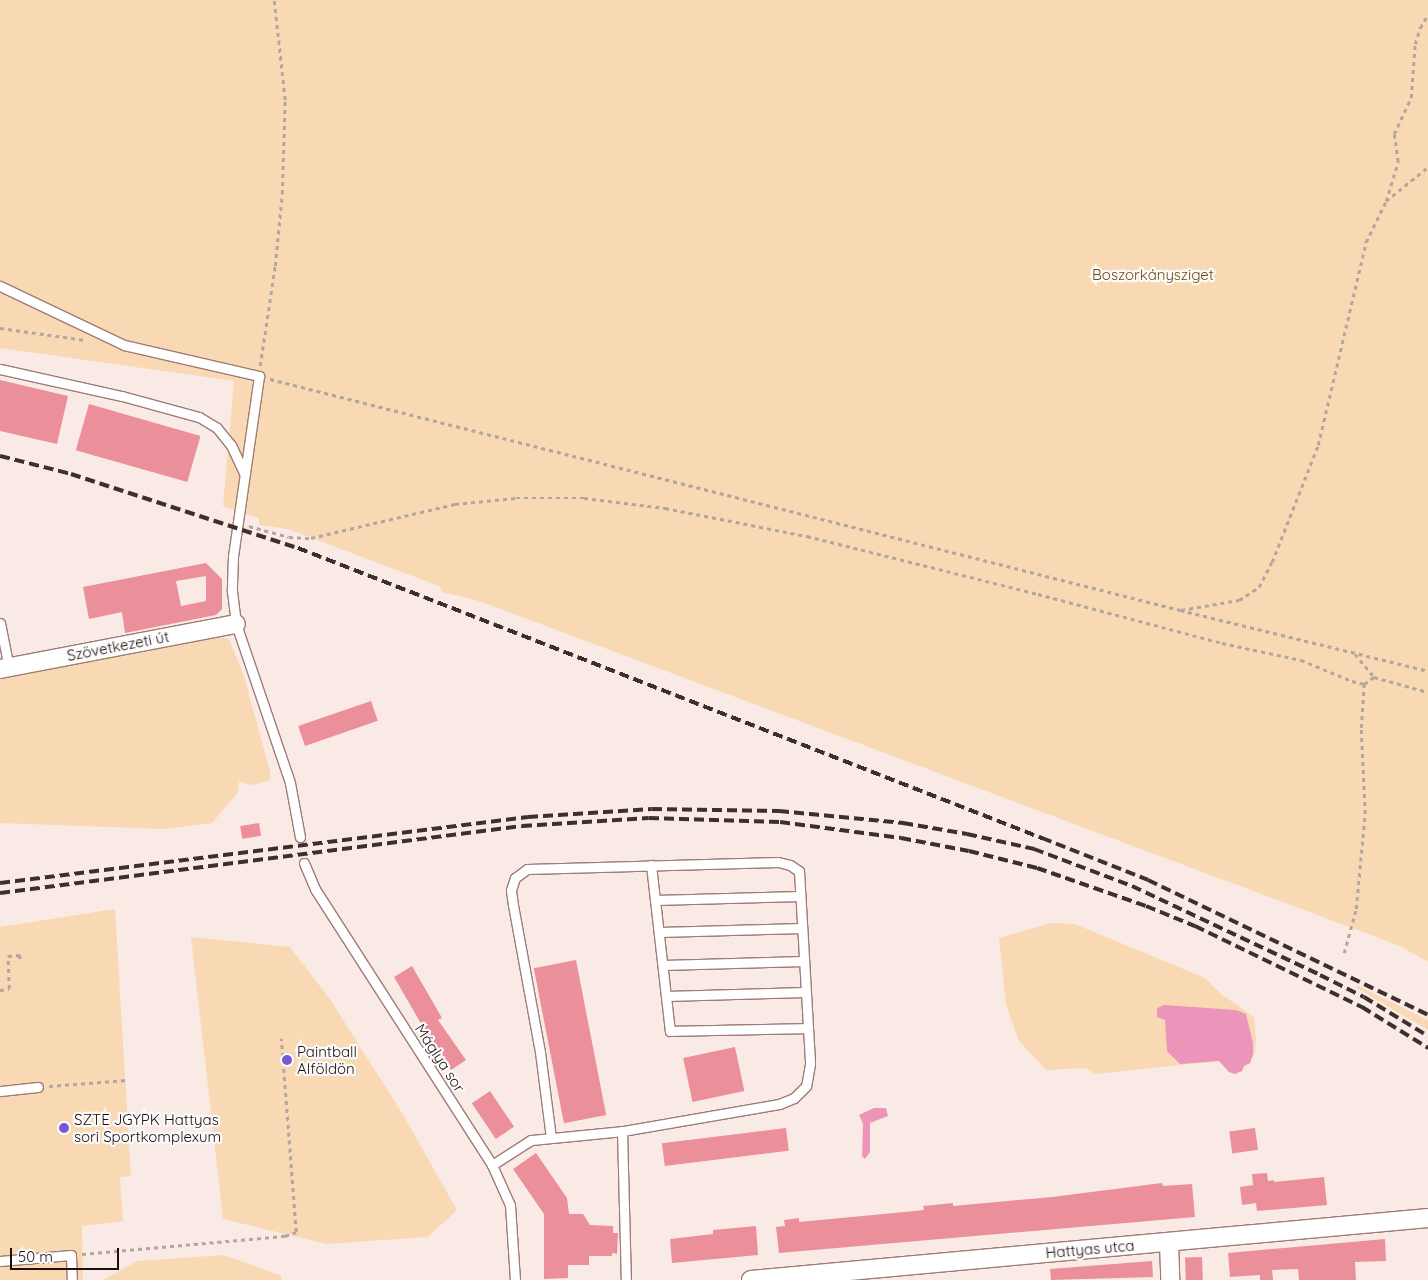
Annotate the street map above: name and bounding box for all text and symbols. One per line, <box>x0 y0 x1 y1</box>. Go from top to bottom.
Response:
park label: Boszorkánysziget <box>1092 266 1214 284</box>
street label: Szövetkezeti út <box>65 627 171 665</box>
street label: Máglya sor <box>411 1021 469 1095</box>
place label: Paintball Alföldön <box>297 1042 357 1077</box>
marker: Paintball Alföldön <box>281 1054 293 1066</box>
place label: SZTE JGYPK Hattyas sori Sportkomplexum <box>74 1110 221 1145</box>
marker: SZTE JGYPK Hattyas sori Sportkomplexum <box>58 1122 70 1134</box>
street label: Hattyas utca <box>1045 1236 1135 1262</box>
scale bar <box>12 1238 121 1270</box>
text: 50 m <box>18 1247 53 1266</box>

